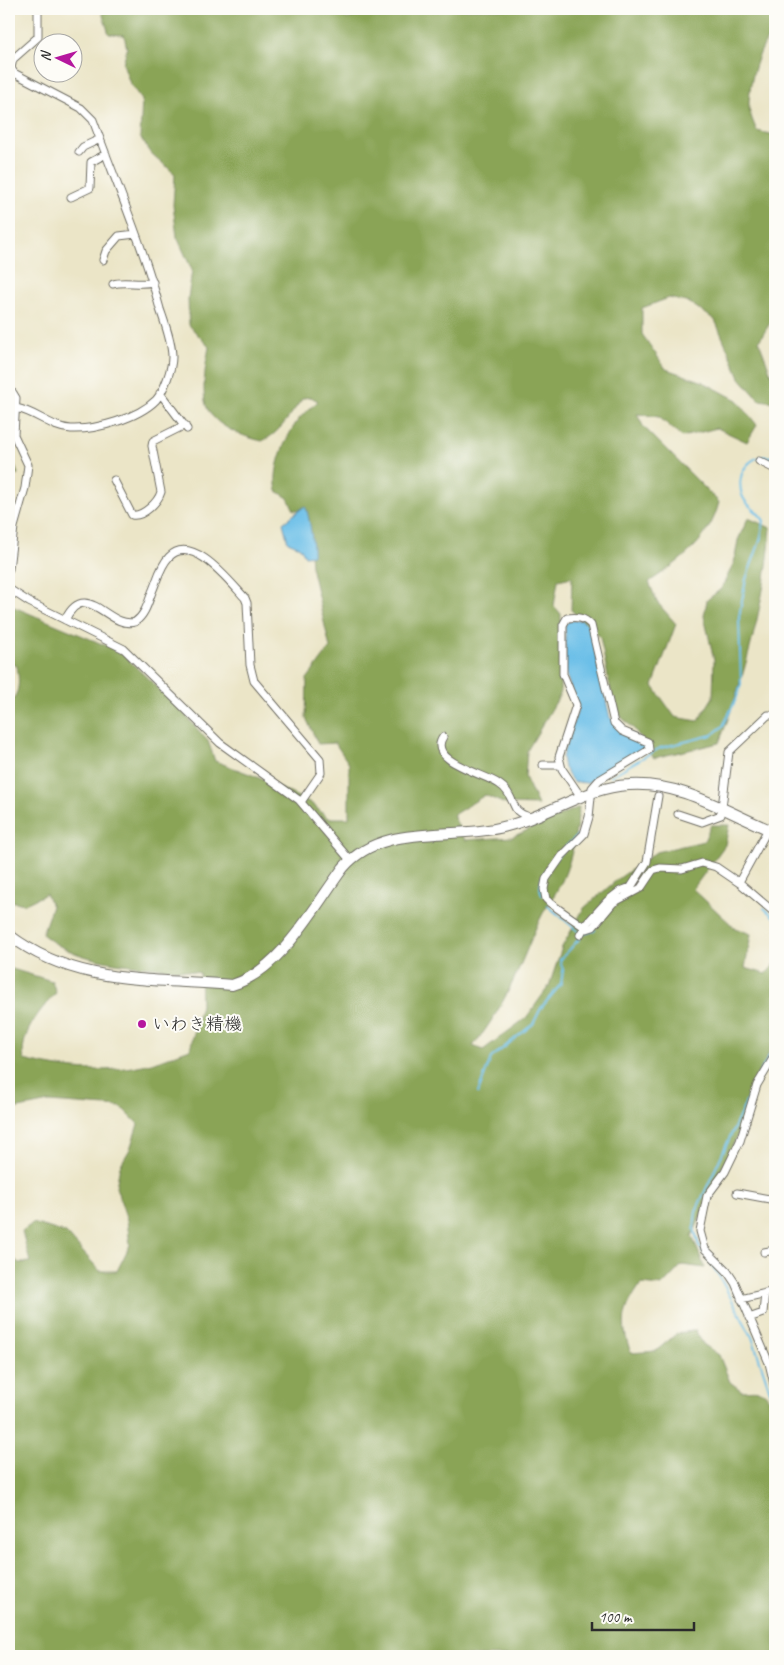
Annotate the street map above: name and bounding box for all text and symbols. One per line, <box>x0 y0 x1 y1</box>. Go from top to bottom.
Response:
north arrow <box>32 32 82 82</box>
text: N <box>37 50 55 62</box>
place label: いわき精機 <box>152 1013 242 1035</box>
marker: いわき精機 <box>136 1018 148 1030</box>
scale bar <box>592 1600 694 1632</box>
text: 100 m <box>599 1608 633 1627</box>

